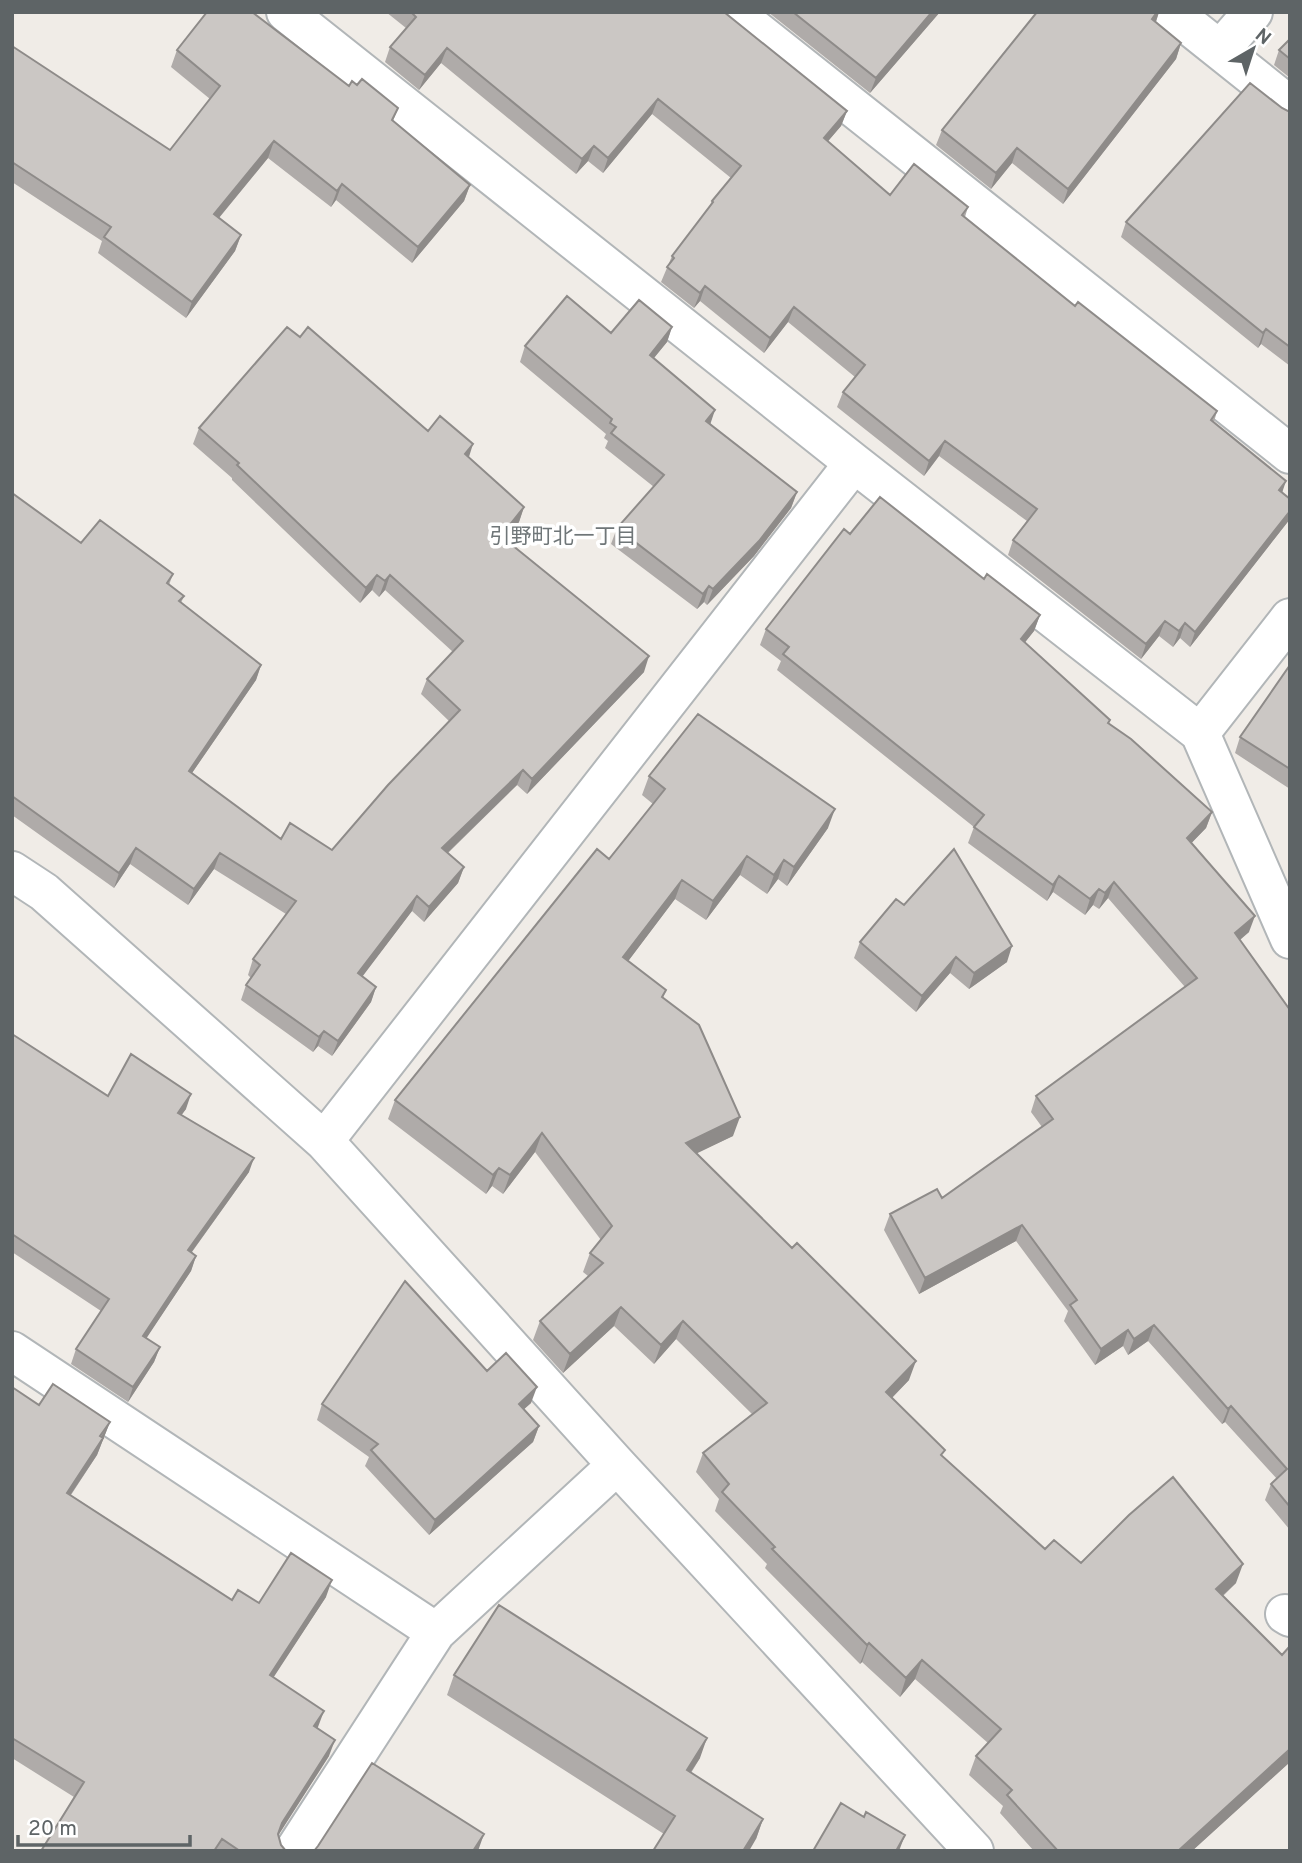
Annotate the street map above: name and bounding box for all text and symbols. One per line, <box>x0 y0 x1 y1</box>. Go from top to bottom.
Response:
north arrow <box>1218 14 1288 84</box>
text: N <box>1250 24 1275 51</box>
district label: 引野町北一丁目 <box>490 524 637 551</box>
scale bar <box>18 1804 189 1848</box>
text: 20 m <box>28 1816 77 1843</box>

